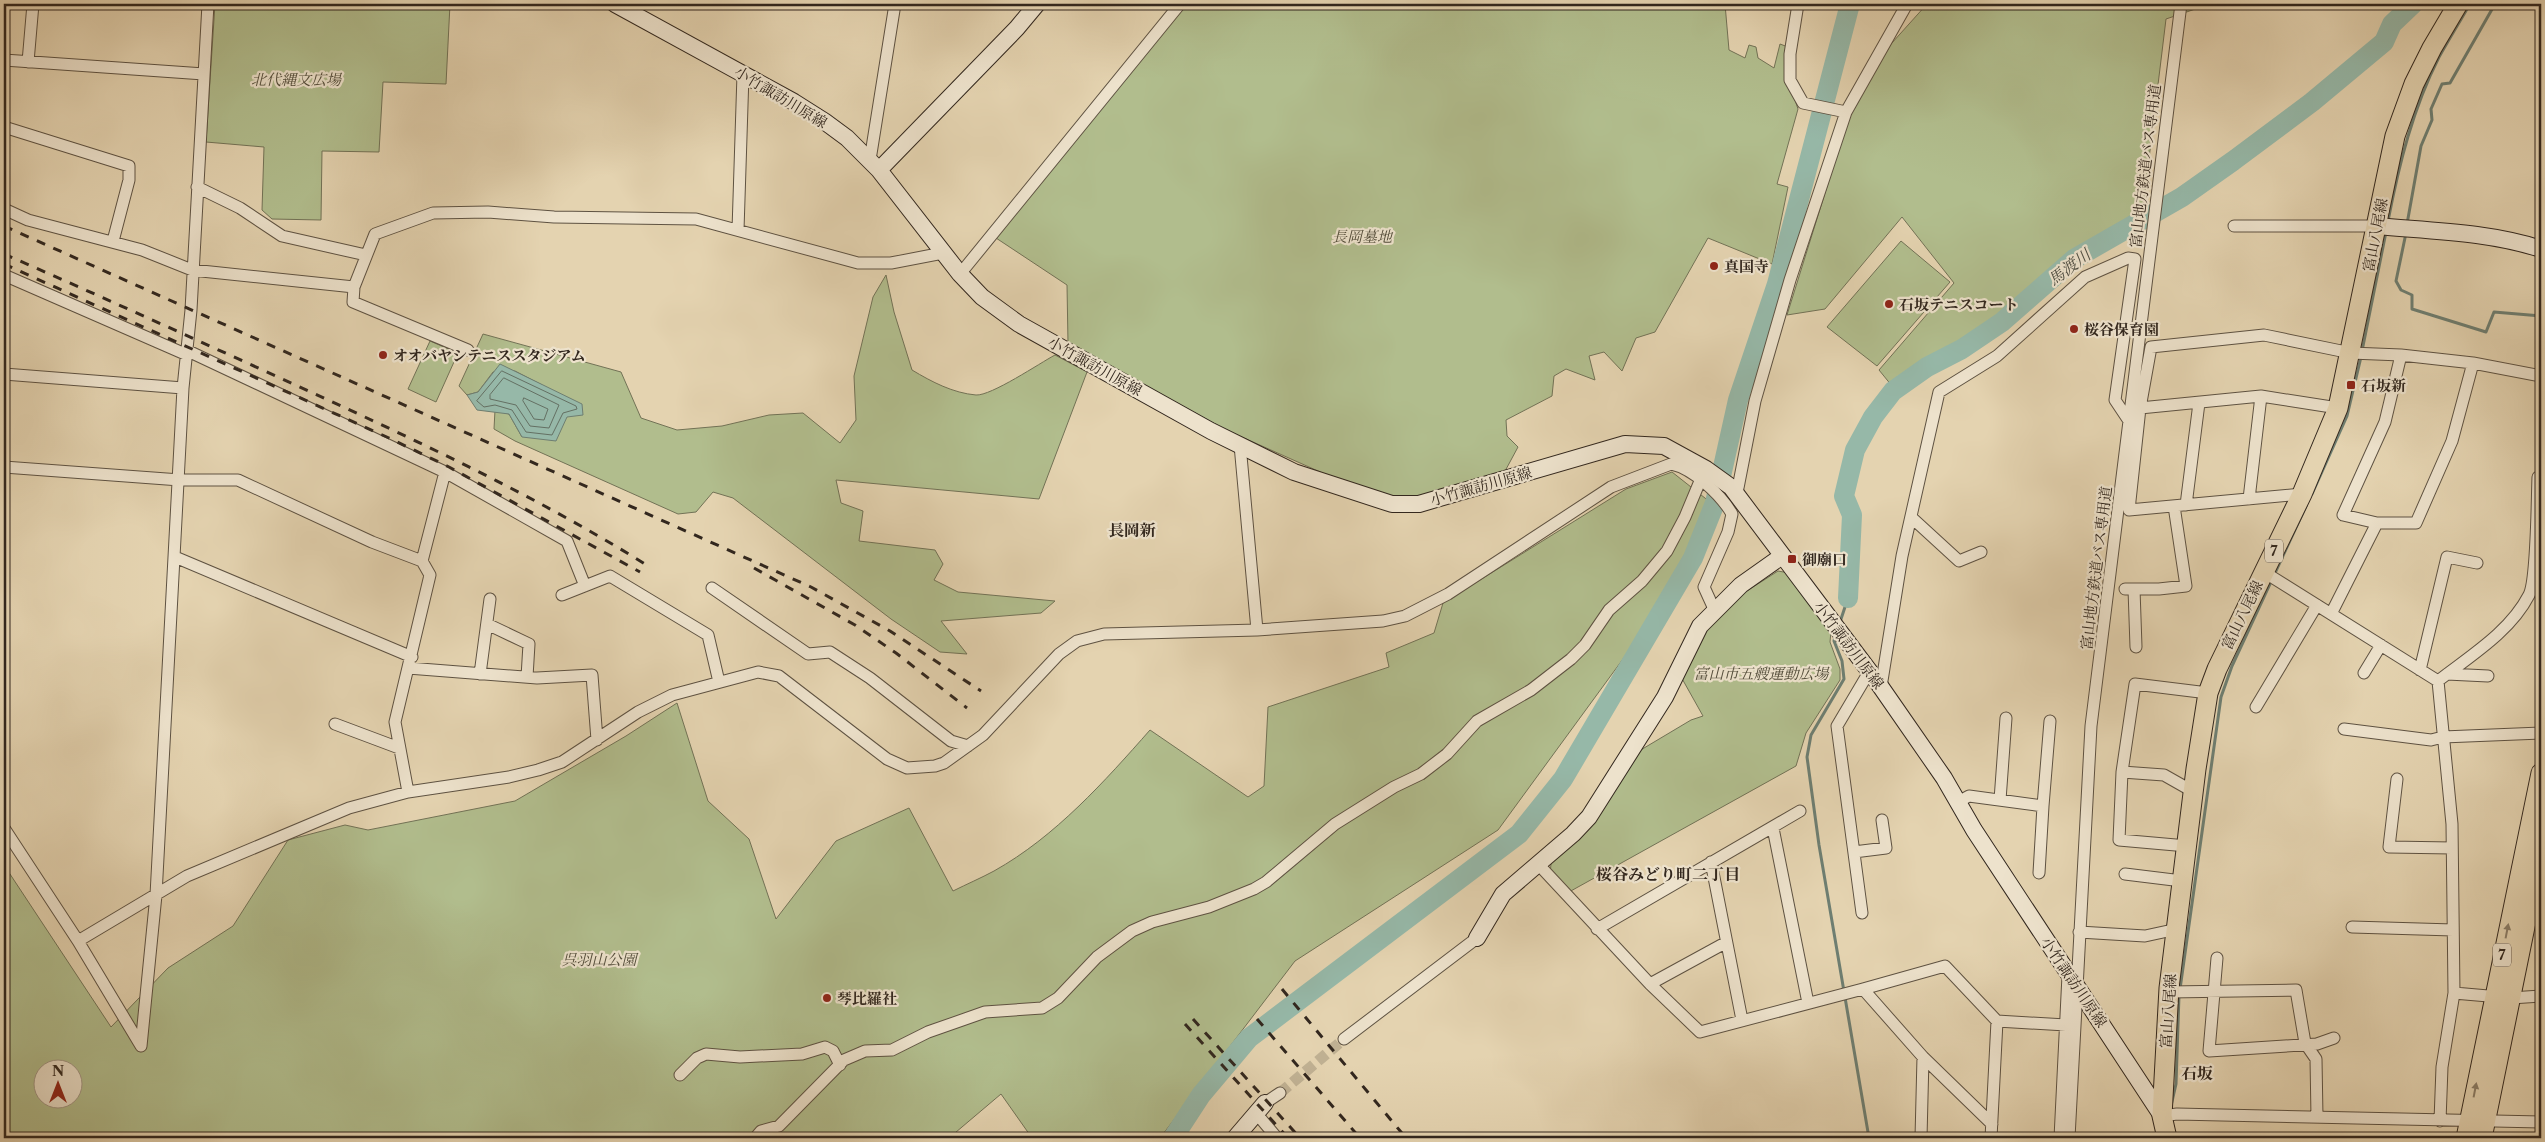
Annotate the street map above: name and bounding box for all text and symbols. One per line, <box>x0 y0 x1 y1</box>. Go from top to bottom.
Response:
street label: 小竹諏訪川原線 <box>731 62 831 132</box>
park label: 北代縄文広場 <box>251 70 343 89</box>
street label: 富山地方鉄道バス専用道 <box>2126 83 2164 249</box>
street label: 富山八尾線 <box>2359 196 2391 274</box>
park label: 長岡墓地 <box>1332 227 1394 246</box>
water label: 馬渡川 <box>2044 243 2096 289</box>
place label: 真国寺 <box>1724 257 1769 276</box>
marker: 真国寺 <box>1708 260 1720 272</box>
place label: 石坂テニスコート <box>1899 295 2018 314</box>
marker: 石坂テニスコート <box>1883 298 1895 310</box>
place label: 桜谷保育園 <box>2084 320 2159 339</box>
marker: 桜谷保育園 <box>2068 323 2080 335</box>
street label: 小竹諏訪川原線 <box>1044 332 1146 400</box>
place label: オオバヤシテニススタジアム <box>393 346 585 365</box>
marker: オオバヤシテニススタジアム <box>377 349 389 361</box>
place label: 石坂新 <box>2361 376 2406 395</box>
marker: 石坂新 <box>2345 379 2357 391</box>
street label: 小竹諏訪川原線 <box>1428 462 1534 510</box>
street label: 富山地方鉄道バス専用道 <box>2077 485 2115 651</box>
district label: 長岡新 <box>1108 520 1156 540</box>
road number: 7 <box>2265 540 2283 562</box>
place label: 御廟口 <box>1802 550 1847 569</box>
marker: 御廟口 <box>1786 553 1798 565</box>
street label: 富山八尾線 <box>2217 577 2267 653</box>
street label: 小竹諏訪川原線 <box>1810 597 1888 693</box>
park label: 富山市五艘運動広場 <box>1693 664 1830 683</box>
district label: 桜谷みどり町二丁目 <box>1596 864 1740 884</box>
one-way arrow <box>2504 923 2512 939</box>
street label: 小竹諏訪川原線 <box>2037 933 2111 1031</box>
road number: 7 <box>2493 944 2511 966</box>
park label: 呉羽山公園 <box>561 950 639 969</box>
street label: 富山八尾線 <box>2156 973 2180 1049</box>
place label: 琴比羅社 <box>837 989 897 1008</box>
marker: 琴比羅社 <box>821 992 833 1004</box>
north arrow <box>32 1060 82 1110</box>
text: N <box>52 1062 64 1080</box>
district label: 石坂 <box>2181 1063 2213 1083</box>
one-way arrow <box>2472 1082 2480 1098</box>

